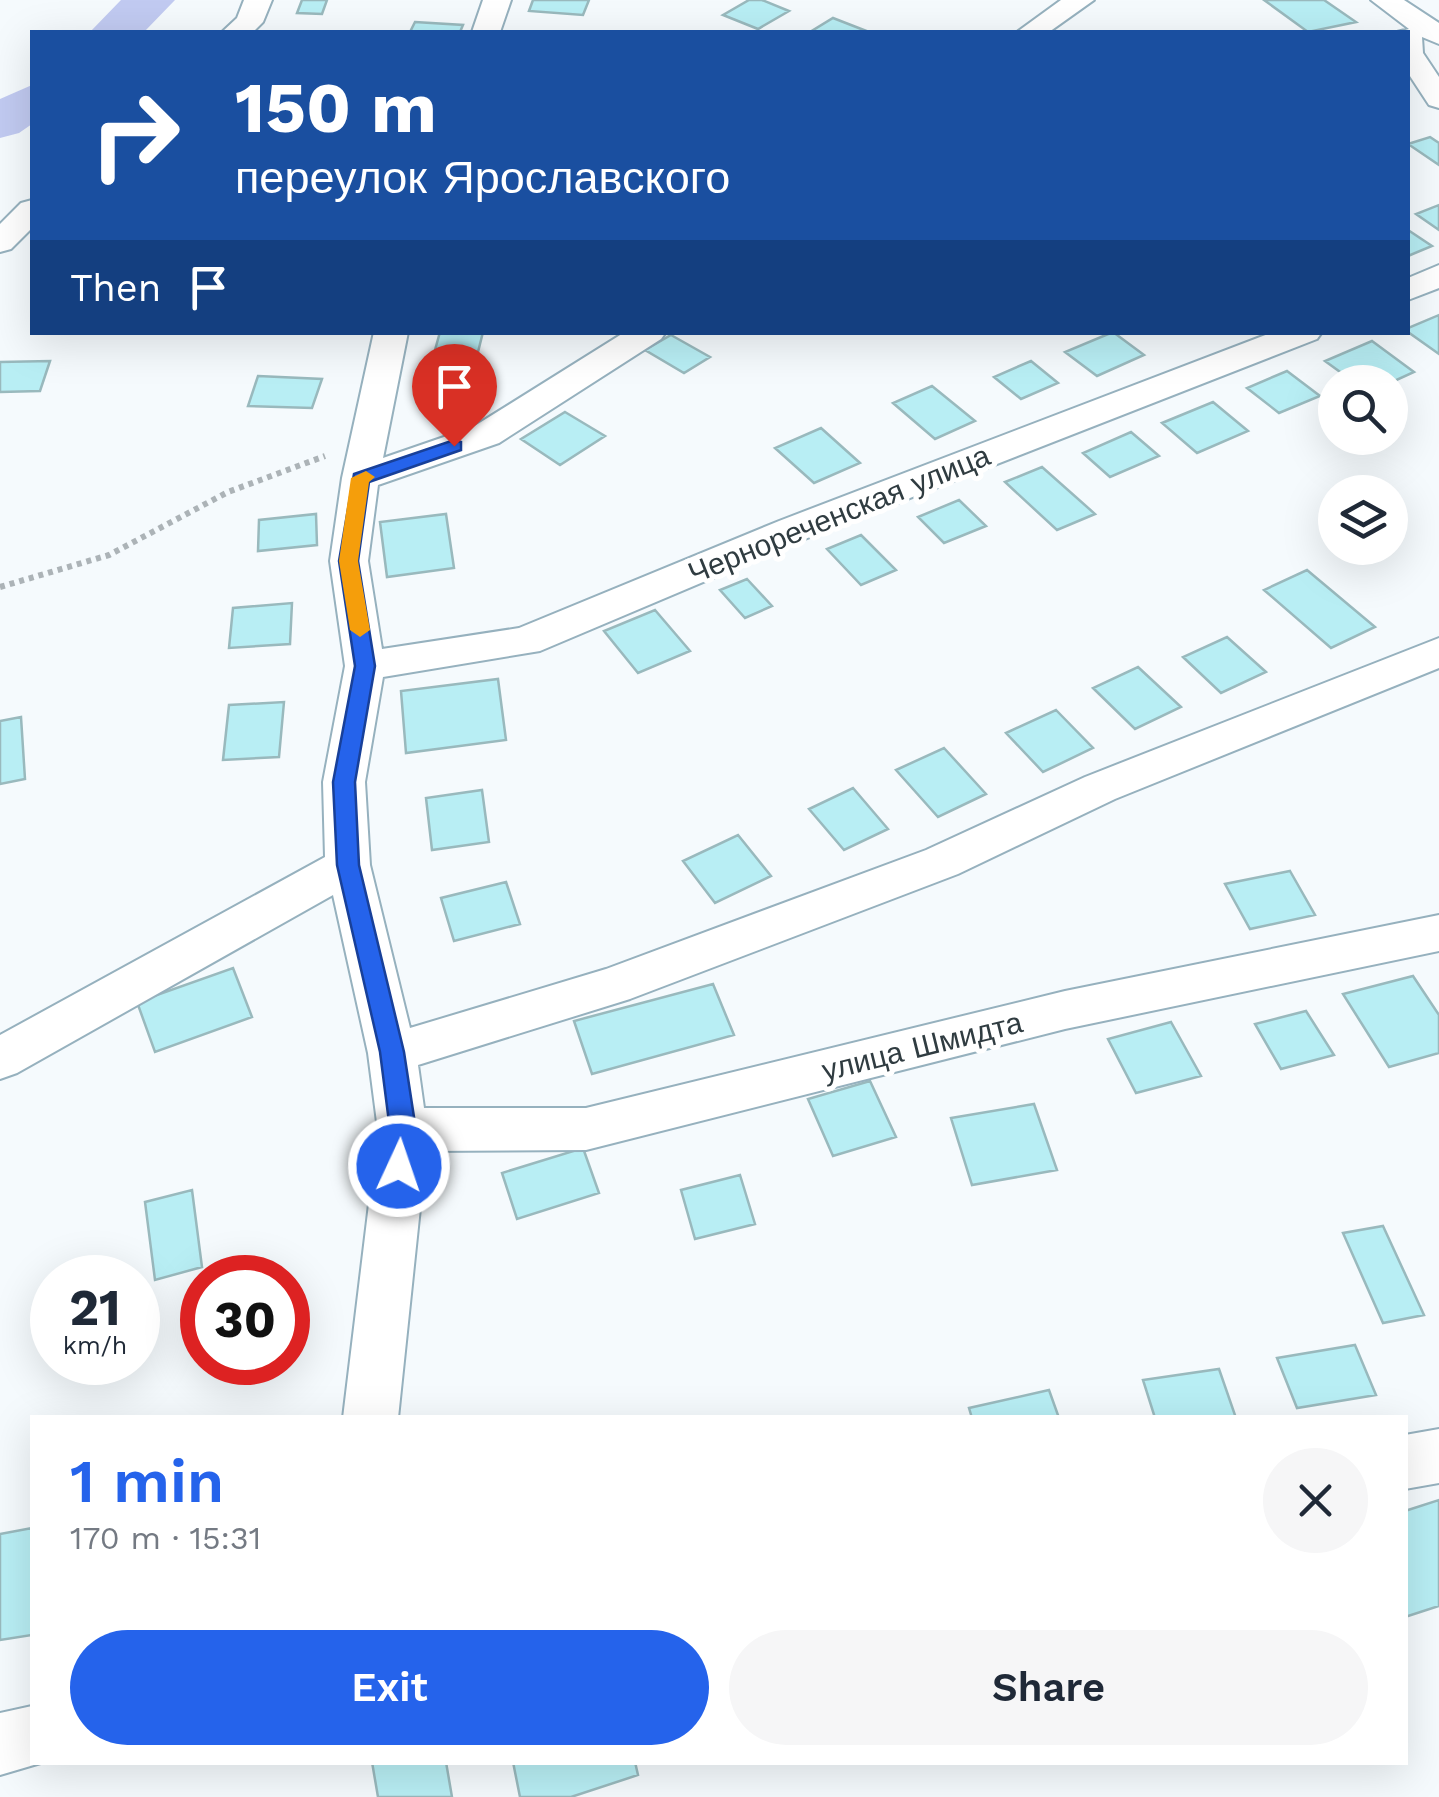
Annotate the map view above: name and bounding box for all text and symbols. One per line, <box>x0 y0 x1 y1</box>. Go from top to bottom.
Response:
text: 150 m <box>235 67 437 149</box>
icon: right <box>70 70 200 200</box>
text: переулок Ярославского <box>235 151 730 204</box>
icon: arrive <box>181 260 236 315</box>
text: Then <box>70 266 161 310</box>
pin <box>412 344 497 447</box>
icon: arrive <box>427 359 482 414</box>
map controls <box>1318 365 1408 565</box>
button: search <box>1318 365 1408 455</box>
street label: Чернореченская улица <box>683 437 995 591</box>
button: layers <box>1318 475 1408 565</box>
street label: улица Шмидта <box>818 1004 1026 1088</box>
position arrow <box>347 1114 451 1218</box>
speed limit sign: 30 <box>180 1255 310 1385</box>
text: 21 <box>69 1278 121 1337</box>
text: km/h <box>63 1331 127 1360</box>
text: 1 min <box>70 1446 224 1517</box>
button: close <box>1263 1448 1368 1553</box>
text: 170 m · 15:31 <box>70 1519 261 1557</box>
button: Exit <box>70 1630 709 1745</box>
button: Share <box>729 1630 1368 1745</box>

